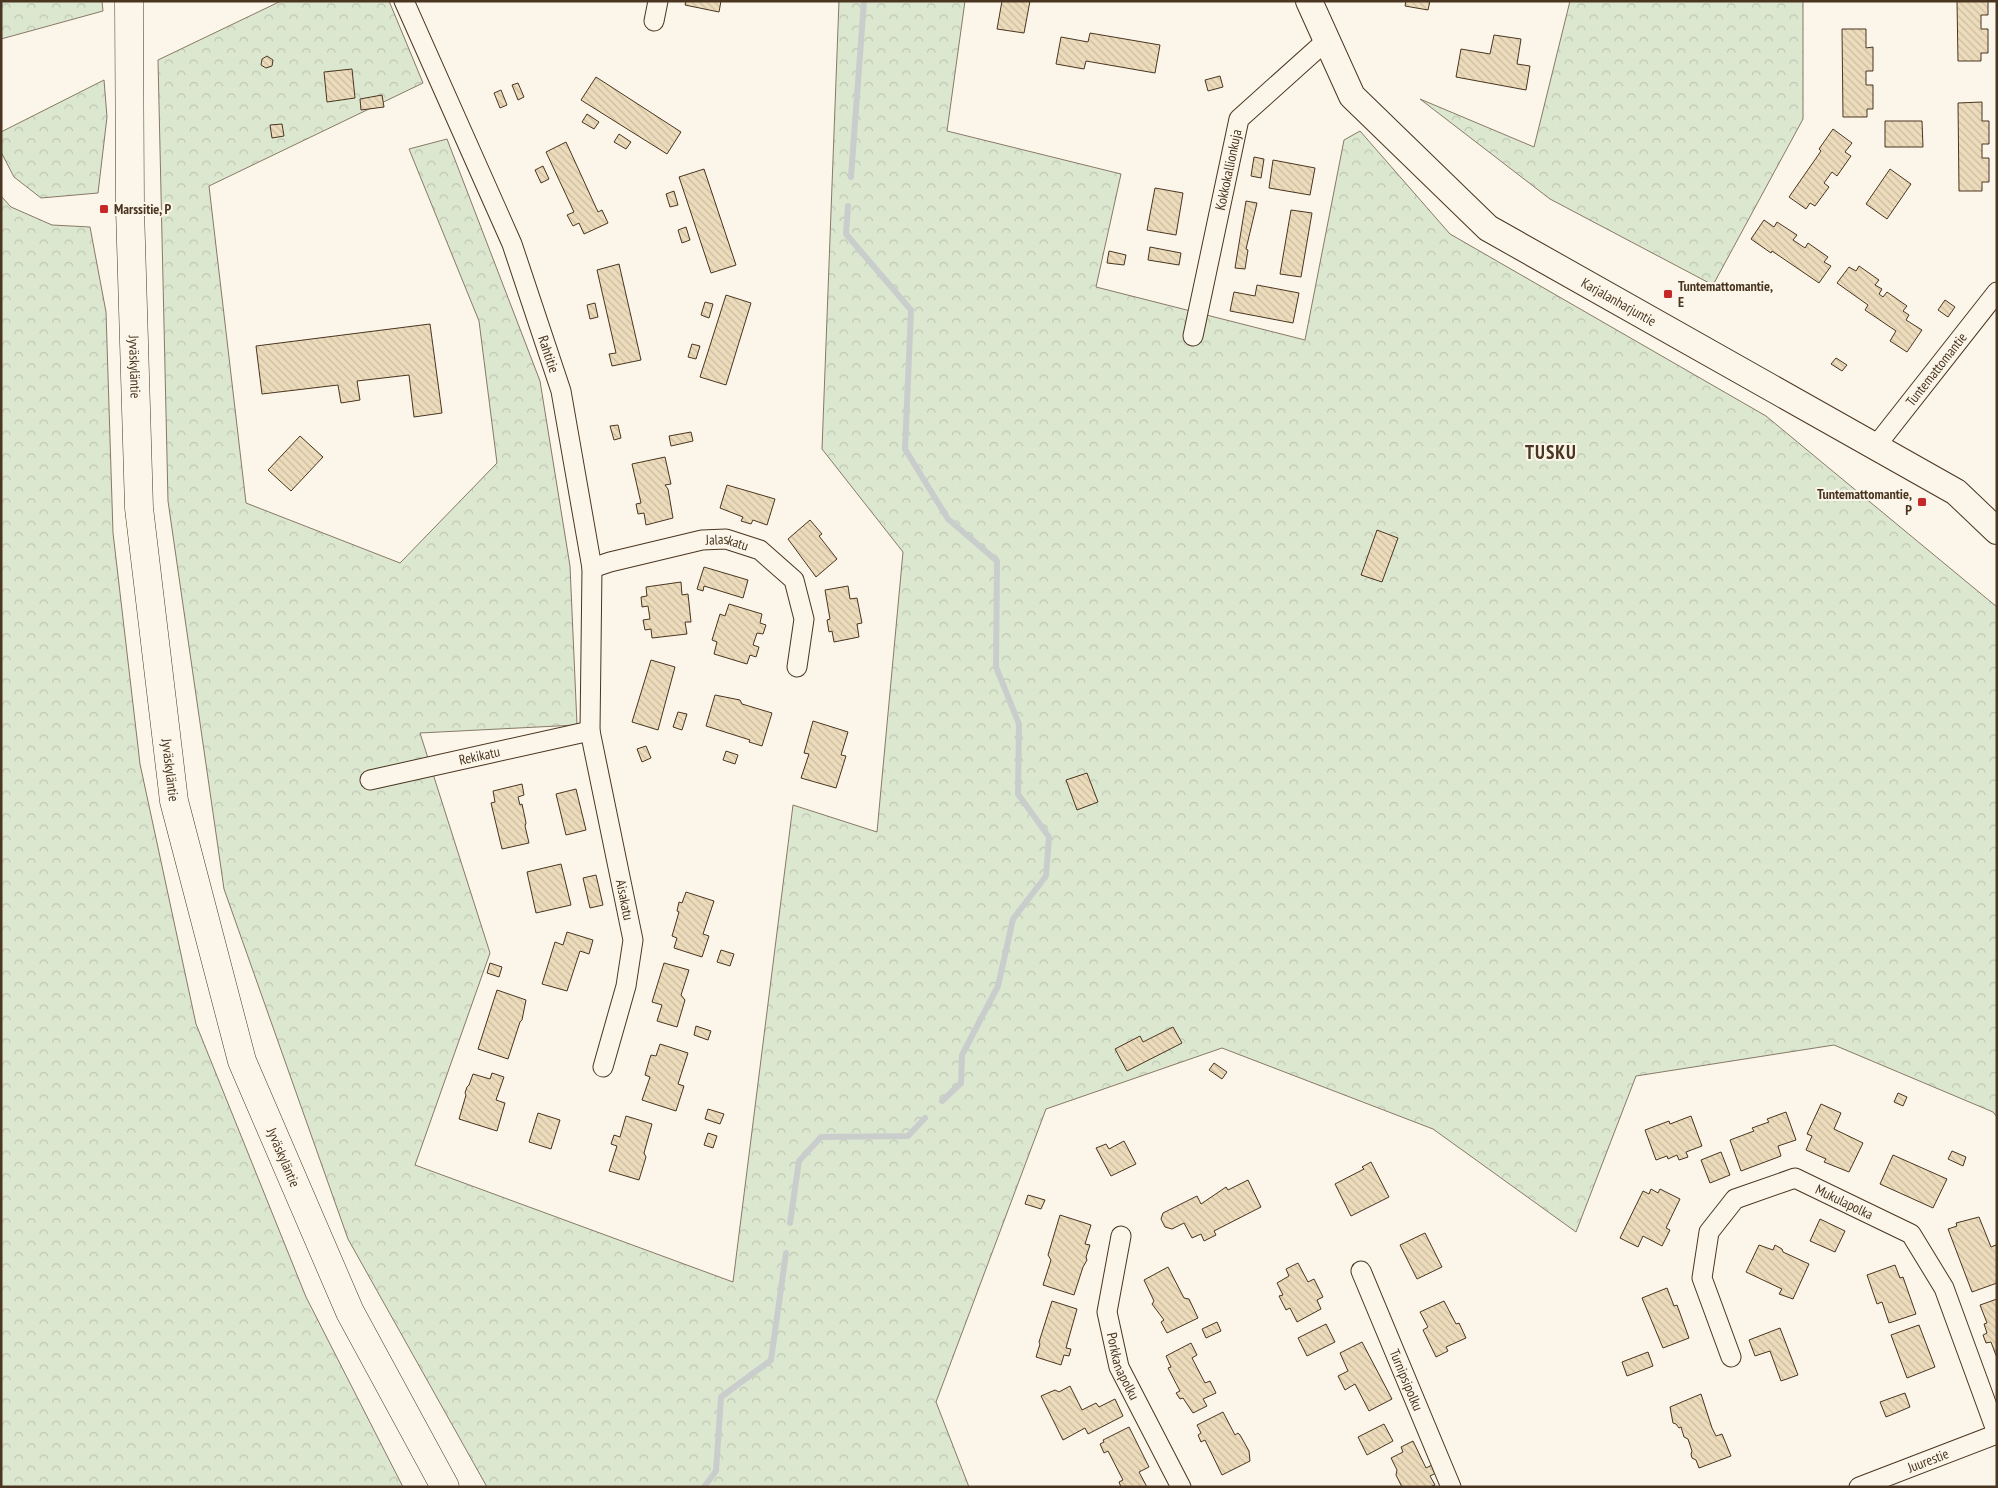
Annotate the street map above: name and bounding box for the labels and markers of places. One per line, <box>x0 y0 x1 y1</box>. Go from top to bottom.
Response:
place label: Marssitie, P <box>114 200 171 218</box>
marker: Marssitie, P <box>98 203 110 215</box>
place label: Tuntemattomantie, E <box>1678 277 1773 311</box>
marker: Tuntemattomantie, E <box>1662 288 1674 300</box>
place label: Tuntemattomantie, P <box>1817 485 1912 519</box>
marker: Tuntemattomantie, P <box>1916 496 1928 508</box>

